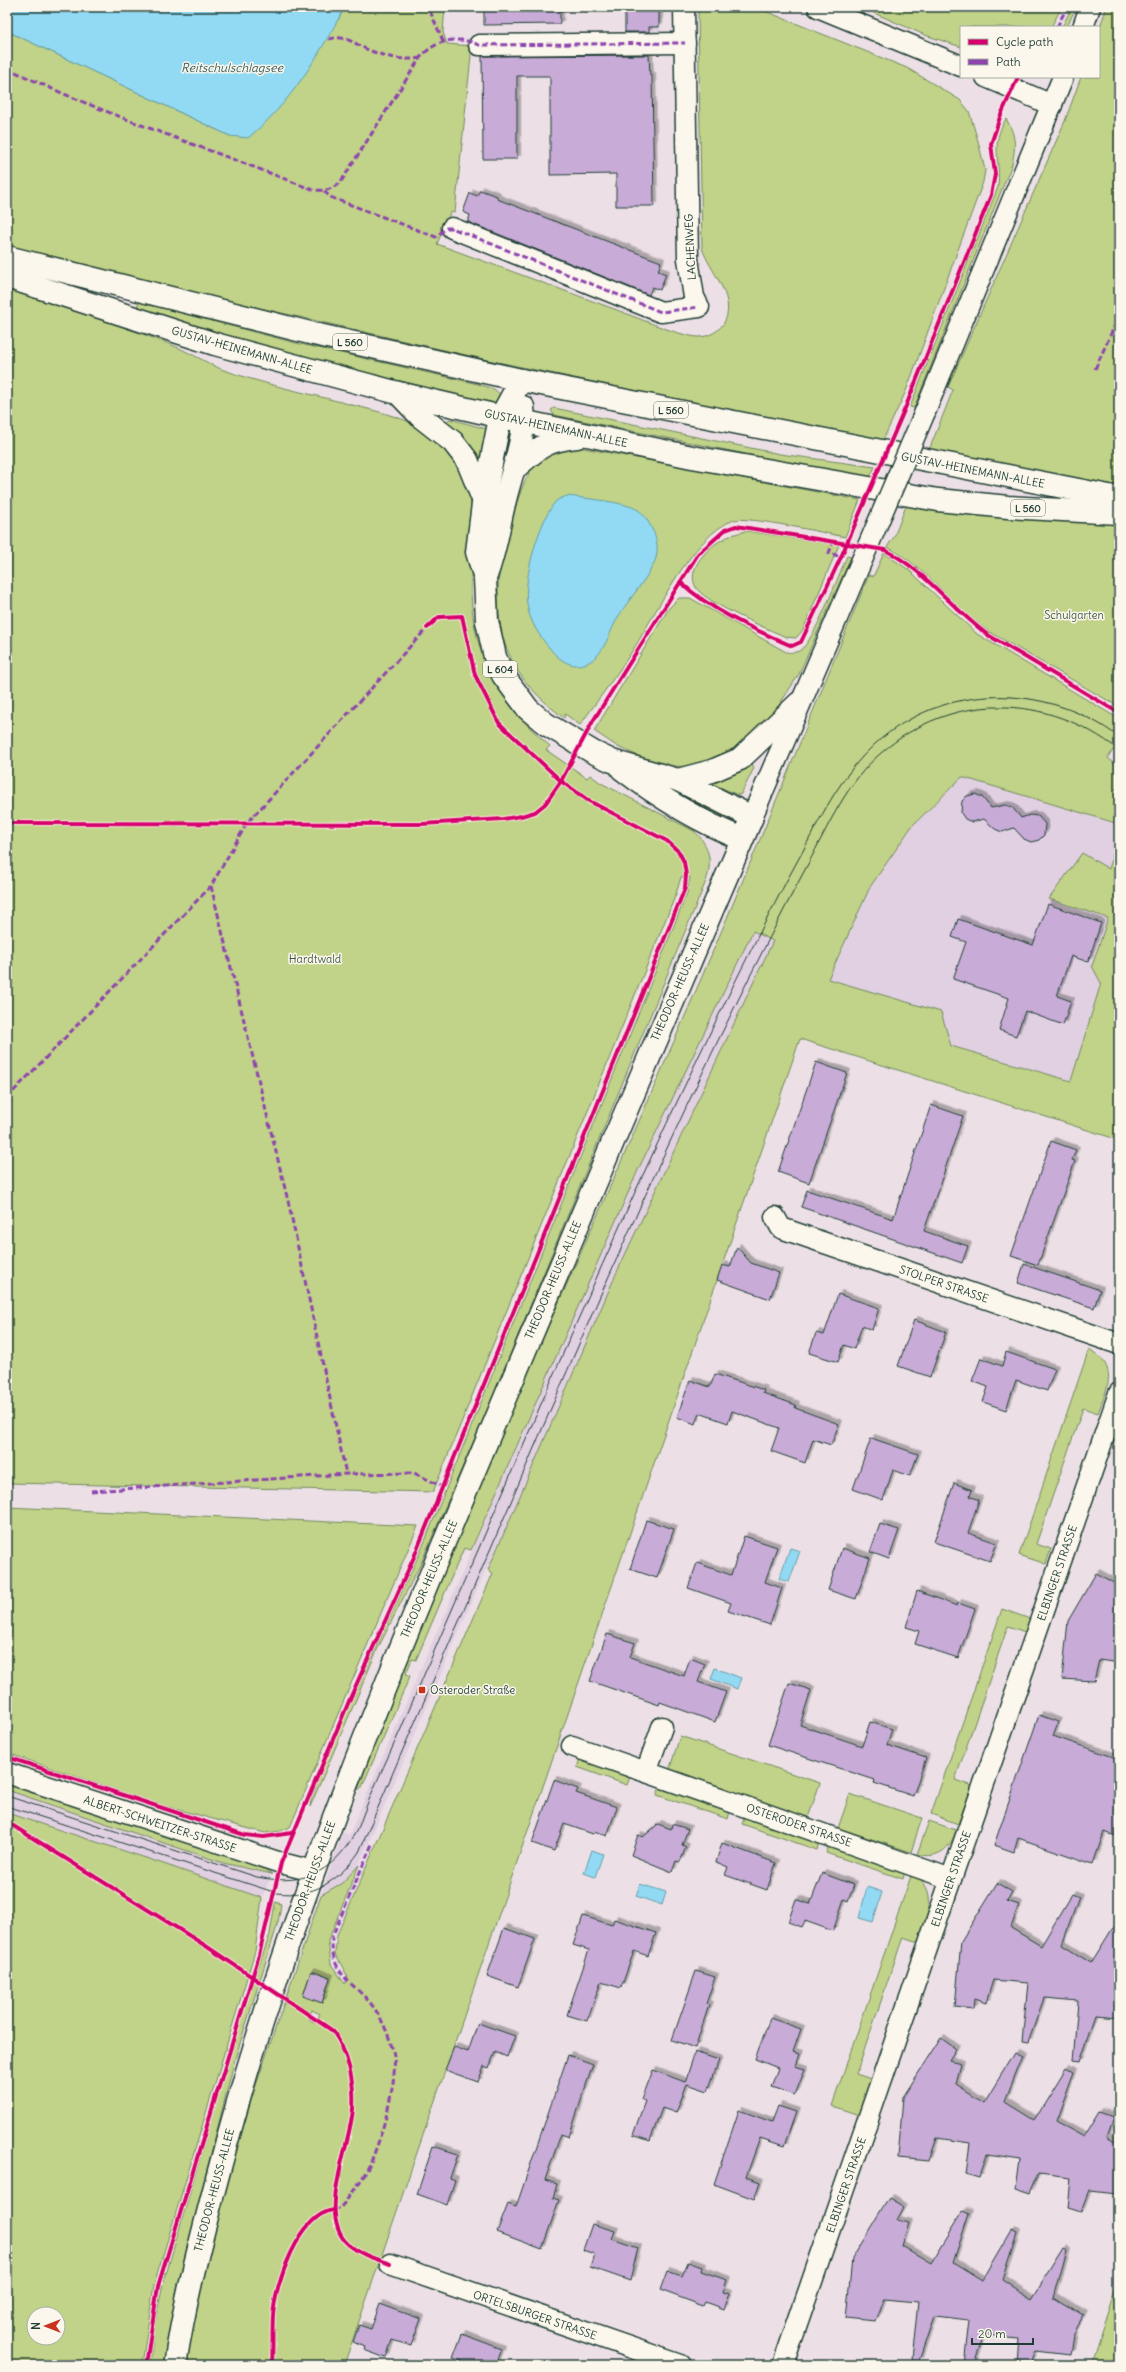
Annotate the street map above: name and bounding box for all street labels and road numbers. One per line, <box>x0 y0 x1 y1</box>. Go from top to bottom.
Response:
street label: LACHENWEG <box>681 213 699 281</box>
street label: GUSTAV-HEINEMANN-ALLEE <box>170 323 314 377</box>
road number: L 560 <box>333 334 367 350</box>
road number: L 560 <box>654 402 688 418</box>
street label: GUSTAV-HEINEMANN-ALLEE <box>483 406 629 450</box>
street label: GUSTAV-HEINEMANN-ALLEE <box>900 449 1046 491</box>
road number: L 560 <box>1011 500 1045 516</box>
road number: L 604 <box>483 661 517 677</box>
street label: THEODOR-HEUSS-ALLEE <box>648 921 712 1043</box>
street label: THEODOR-HEUSS-ALLEE <box>522 1219 584 1341</box>
street label: STOLPER STRASSE <box>898 1262 990 1306</box>
street label: THEODOR-HEUSS-ALLEE <box>398 1518 460 1640</box>
street label: ELBINGER STRASSE <box>1034 1523 1080 1623</box>
street label: ALBERT-SCHWEITZER-STRASSE <box>82 1793 238 1855</box>
street label: OSTERODER STRASSE <box>744 1800 854 1850</box>
street label: THEODOR-HEUSS-ALLEE <box>282 1819 338 1943</box>
street label: ELBINGER STRASSE <box>928 1829 974 1929</box>
street label: THEODOR-HEUSS-ALLEE <box>191 2127 237 2253</box>
street label: ELBINGER STRASSE <box>823 2135 869 2235</box>
street label: ORTELSBURGER STRASSE <box>471 2287 599 2343</box>

